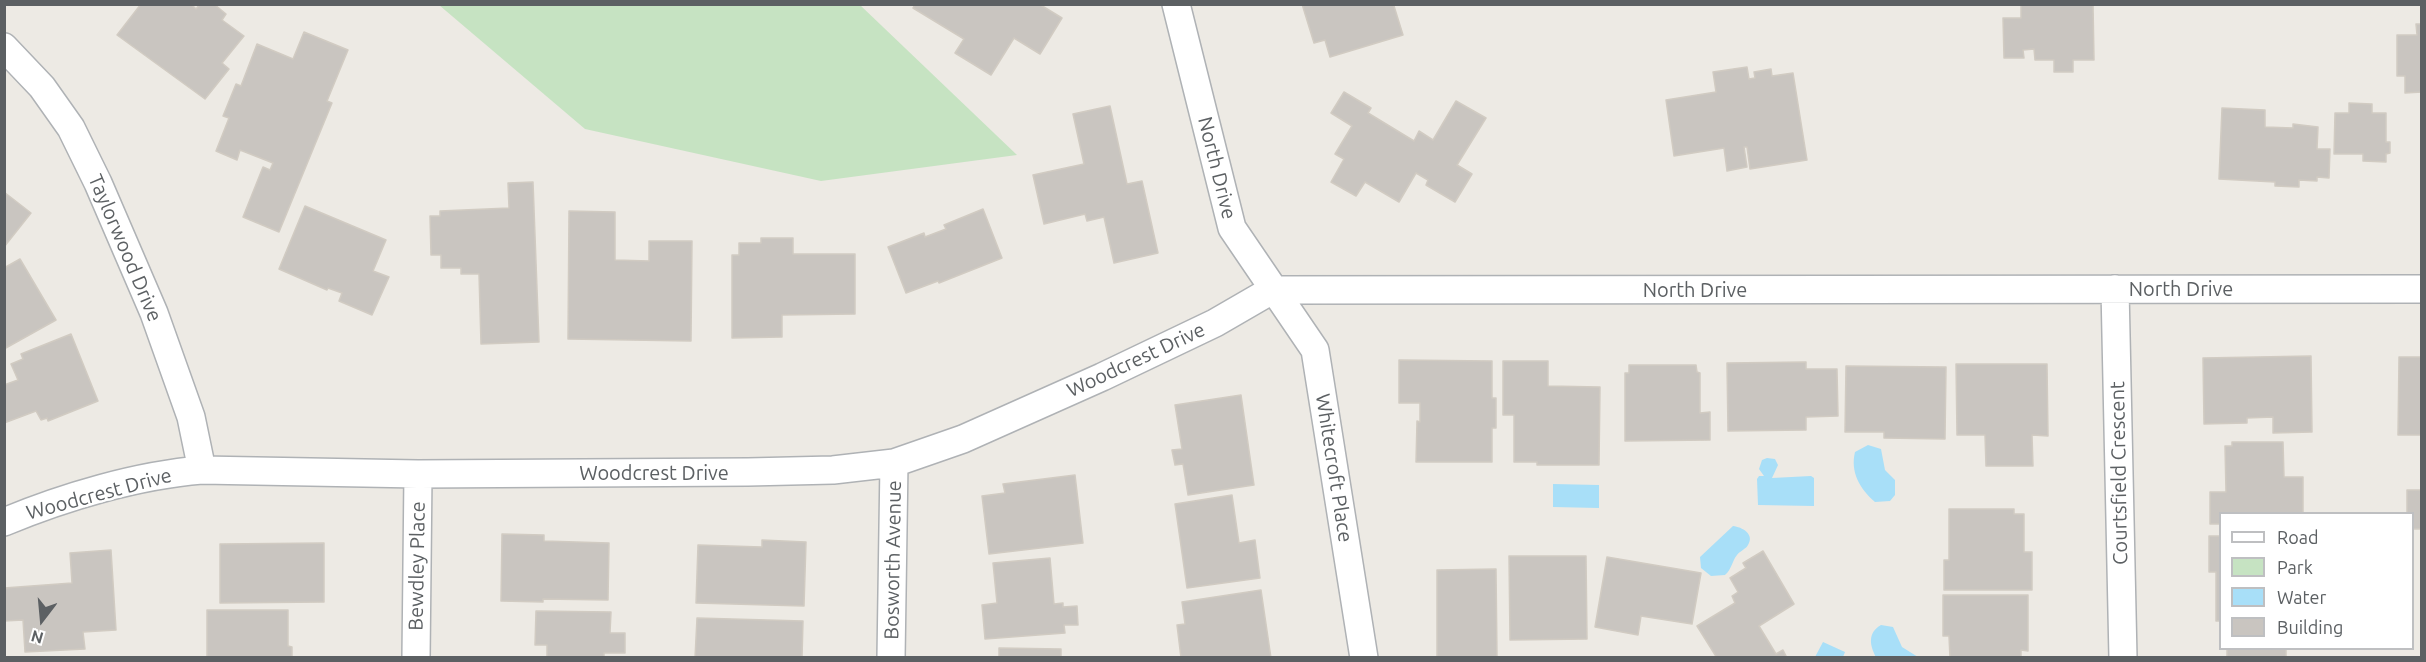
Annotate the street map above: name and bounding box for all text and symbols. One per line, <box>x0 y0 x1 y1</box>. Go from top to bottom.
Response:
street label: North Drive <box>1193 114 1241 222</box>
street label: Taylorwood Drive <box>83 171 167 325</box>
street label: North Drive <box>2129 277 2233 301</box>
street label: North Drive <box>1643 278 1747 302</box>
street label: Woodcrest Drive <box>1063 318 1209 402</box>
street label: Courtsfield Crescent <box>2105 381 2133 565</box>
street label: Whitecroft Place <box>1310 392 1358 544</box>
street label: Woodcrest Drive <box>579 461 729 485</box>
street label: Woodcrest Drive <box>24 463 174 525</box>
street label: Bosworth Avenue <box>880 480 906 640</box>
street label: Bewdley Place <box>404 501 430 631</box>
legend <box>2219 512 2414 650</box>
text: Road <box>2277 527 2319 547</box>
text: Park <box>2277 557 2313 577</box>
text: Water <box>2277 587 2326 607</box>
north arrow <box>12 590 72 650</box>
text: Building <box>2277 617 2343 637</box>
text: N <box>29 627 45 648</box>

